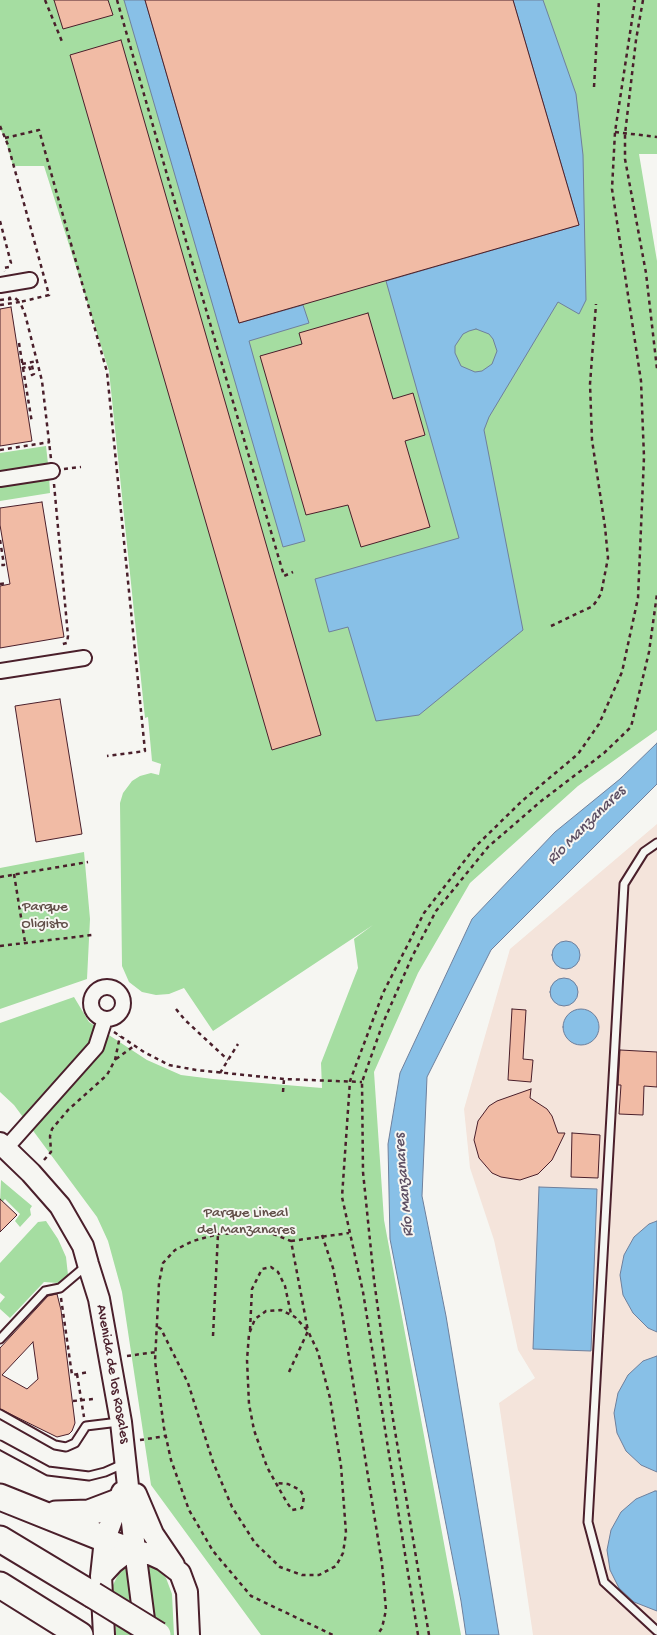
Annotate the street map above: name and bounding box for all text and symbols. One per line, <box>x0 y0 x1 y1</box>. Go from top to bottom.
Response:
water label: Río Manzanares <box>544 783 630 869</box>
park label: Parque Oligisto <box>22 899 68 934</box>
water label: Río Manzanares <box>391 1132 419 1238</box>
park label: Parque Lineal del Manzanares <box>197 1205 295 1240</box>
street label: Avenida de los Rosales <box>91 1303 133 1445</box>

